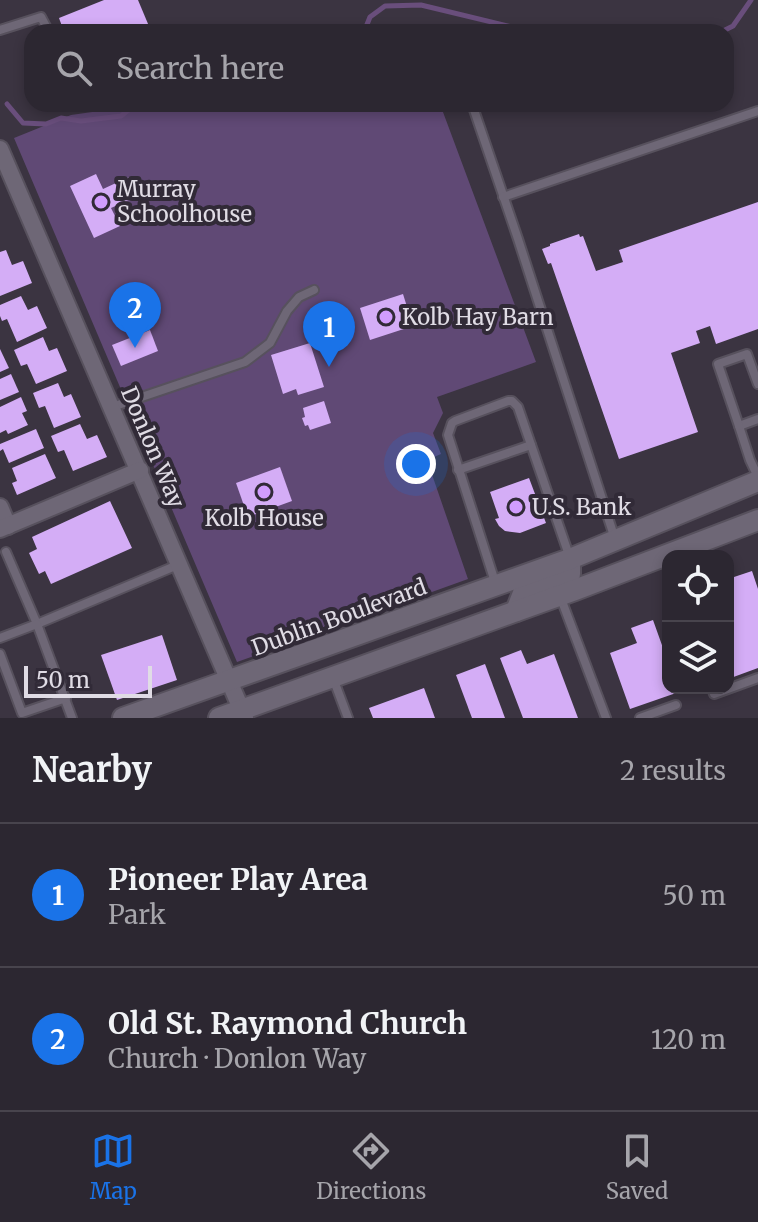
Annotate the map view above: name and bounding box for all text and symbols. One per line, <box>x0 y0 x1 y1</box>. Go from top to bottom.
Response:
search box <box>24 24 734 112</box>
icon: search <box>52 46 96 90</box>
text: Search here <box>116 49 284 87</box>
place label: Murray Schoolhouse <box>117 175 252 228</box>
marker: Murray Schoolhouse <box>92 193 110 211</box>
pin: 2 <box>109 282 161 348</box>
pin: 1 <box>303 301 355 367</box>
place label: Kolb Hay Barn <box>402 303 554 331</box>
marker: Kolb Hay Barn <box>377 308 395 326</box>
street label: Donlon Way <box>115 382 191 512</box>
your location <box>396 444 436 484</box>
marker: Kolb House <box>255 483 273 501</box>
place label: U.S. Bank <box>532 493 631 521</box>
marker: U.S. Bank <box>507 498 525 516</box>
place label: Kolb House <box>204 504 324 532</box>
map controls <box>662 550 734 694</box>
button: locate <box>662 550 734 622</box>
street label: Dublin Boulevard <box>248 572 430 662</box>
button: layers <box>662 622 734 694</box>
scale bar <box>24 662 152 698</box>
text: 50 m <box>36 666 90 694</box>
text: Nearby <box>32 749 152 791</box>
text: 2 results <box>620 754 726 787</box>
text: Pioneer Play Area <box>108 860 368 898</box>
text: 1 <box>52 879 64 912</box>
text: 50 m <box>662 879 726 912</box>
text: Park <box>108 898 166 931</box>
text: Old St. Raymond Church <box>108 1004 467 1042</box>
text: 2 <box>50 1023 66 1056</box>
text: 120 m <box>651 1023 726 1056</box>
text: Church · Donlon Way <box>108 1042 366 1075</box>
tab: Map <box>90 1129 137 1205</box>
tab: Directions <box>316 1129 426 1205</box>
tab: Saved <box>606 1129 668 1205</box>

